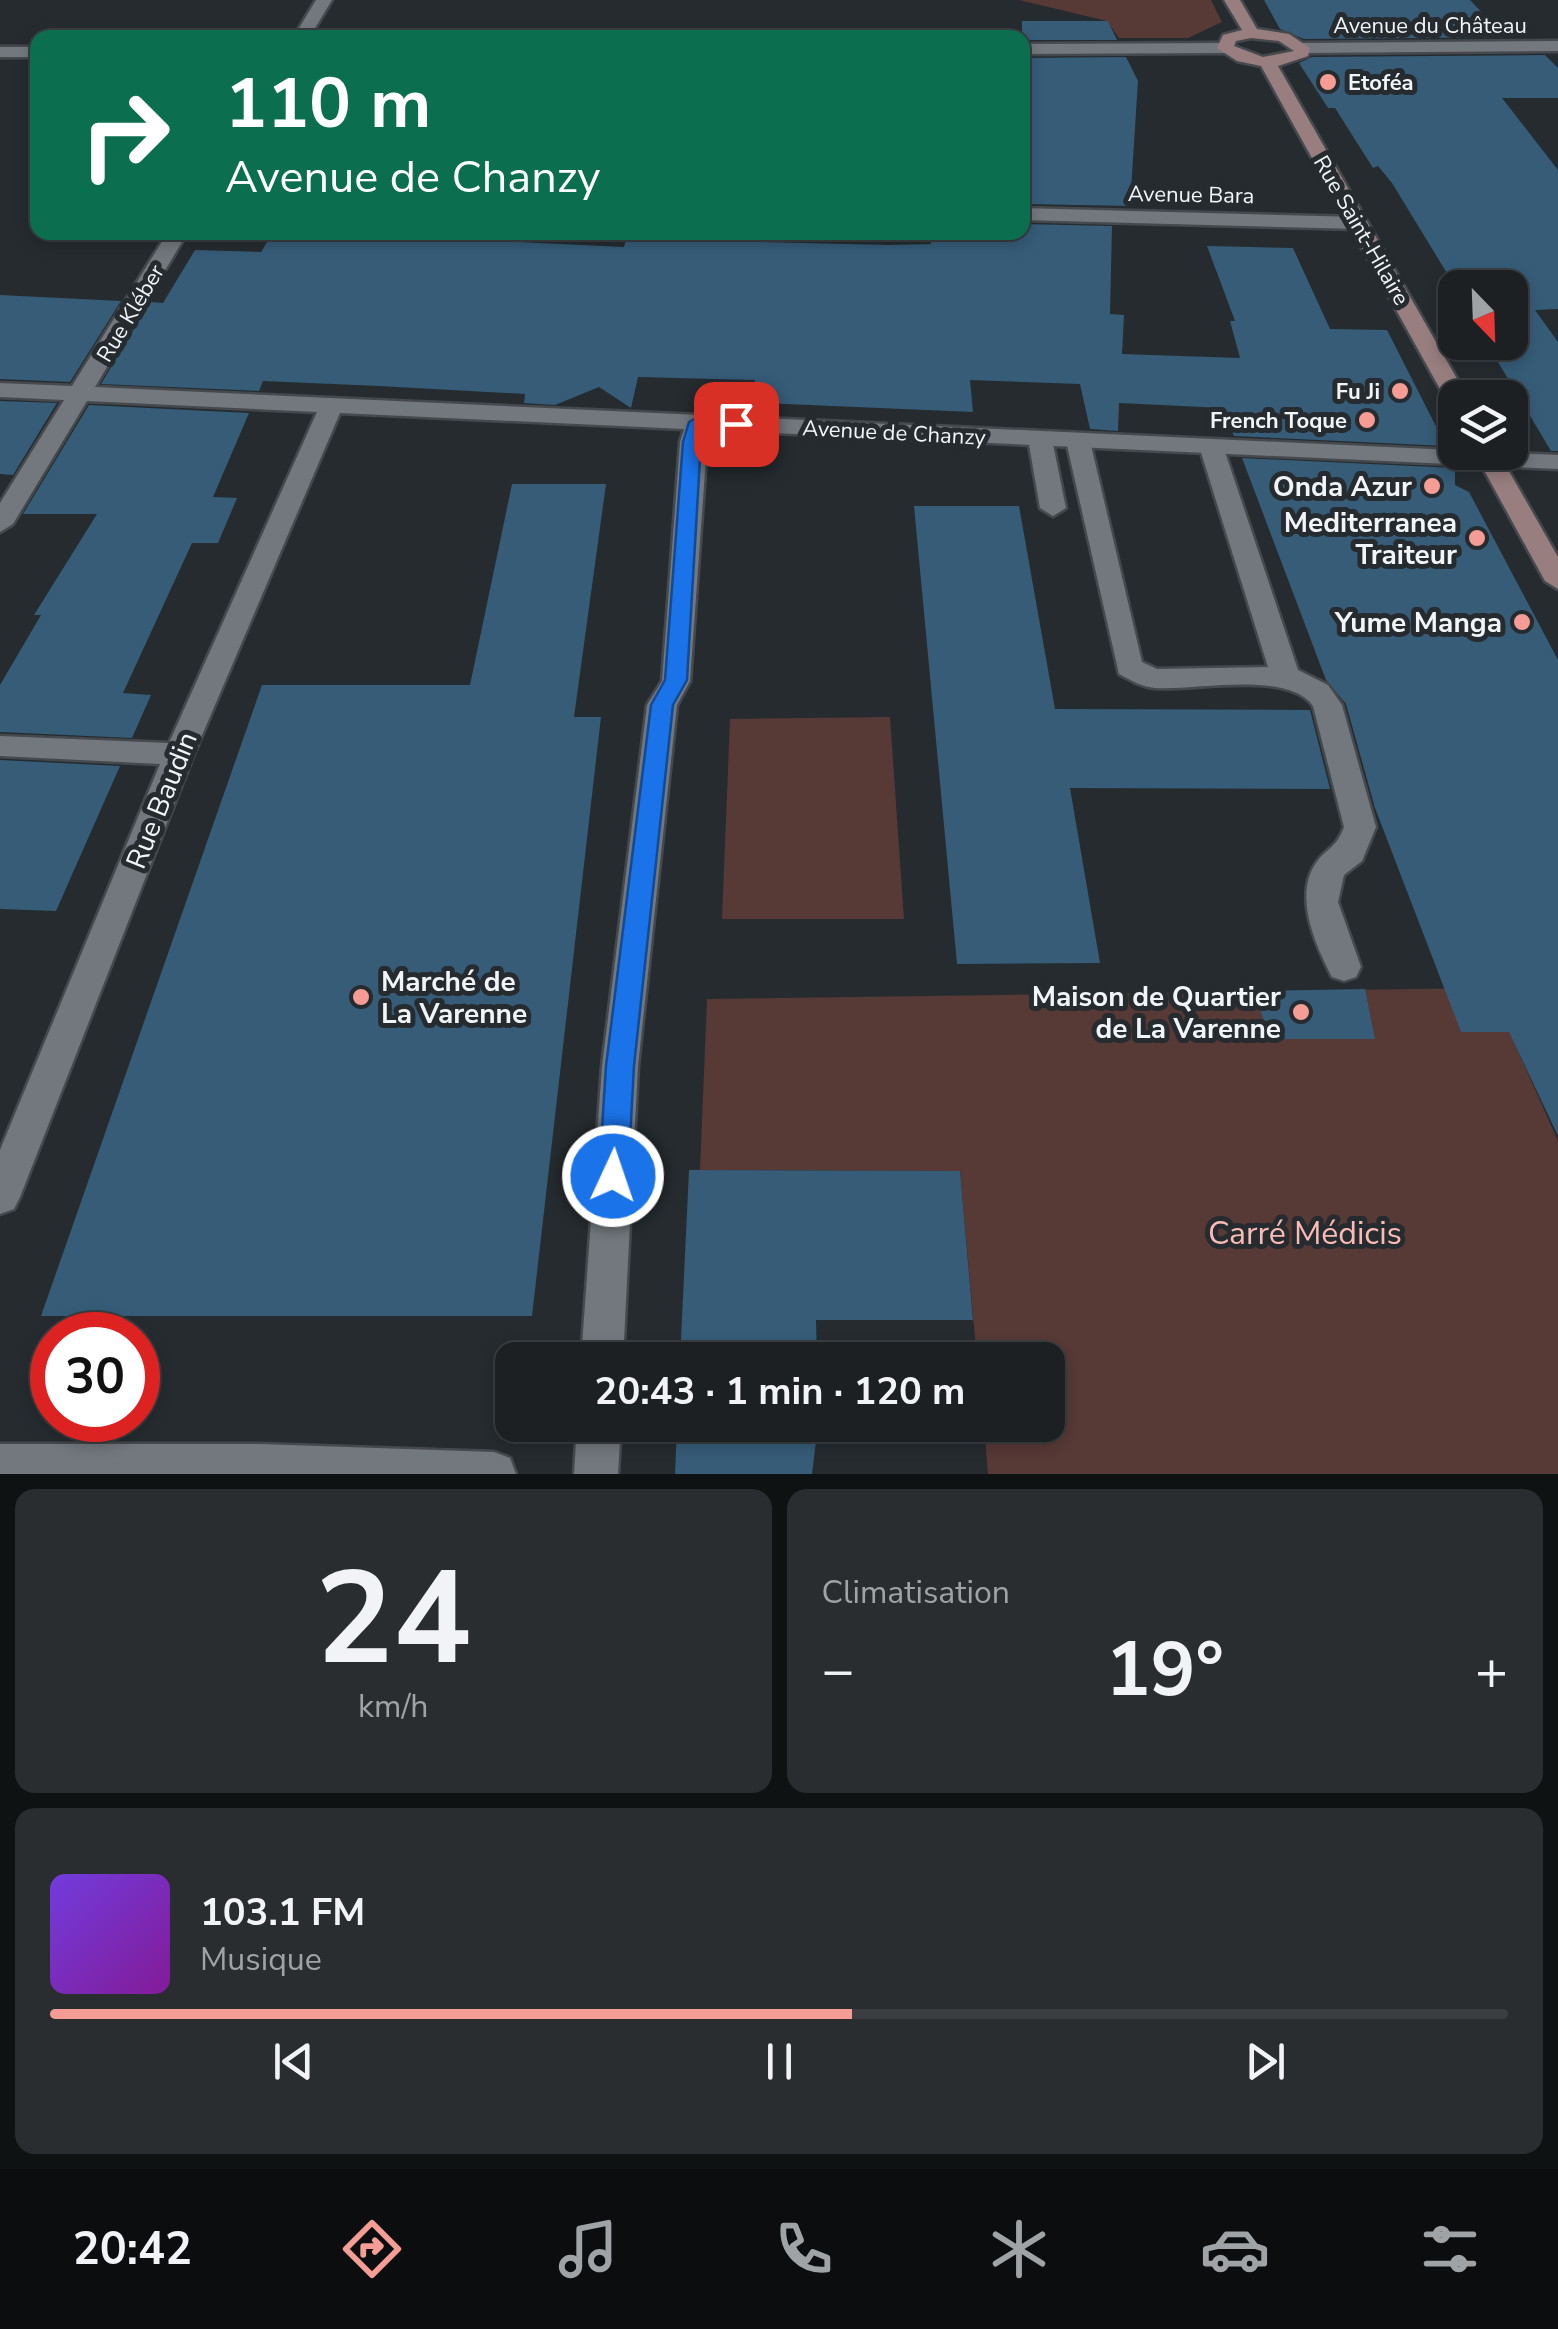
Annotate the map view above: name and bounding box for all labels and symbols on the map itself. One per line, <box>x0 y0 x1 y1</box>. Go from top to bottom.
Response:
street label: Avenue du Château <box>1333 11 1527 41</box>
place label: Etoféa <box>1348 68 1414 98</box>
marker: Etoféa <box>1317 71 1339 93</box>
street label: Rue Saint-Hilaire <box>1306 150 1416 311</box>
street label: Avenue Bara <box>1127 179 1254 211</box>
street label: Rue Kléber <box>90 259 172 368</box>
north arrow <box>1438 270 1528 360</box>
place label: Fu Ji <box>1336 377 1380 407</box>
marker: Fu Ji <box>1389 380 1411 402</box>
pin <box>694 382 779 467</box>
place label: French Toque <box>1210 406 1347 436</box>
marker: French Toque <box>1356 409 1378 431</box>
street label: Avenue de Chanzy <box>802 413 987 453</box>
place label: Onda Azur <box>1273 468 1412 506</box>
marker: Onda Azur <box>1421 475 1443 497</box>
place label: Mediterranea Traiteur <box>1284 504 1457 574</box>
marker: Mediterranea Traiteur <box>1466 527 1488 549</box>
place label: Yume Manga <box>1334 604 1502 642</box>
marker: Yume Manga <box>1511 611 1533 633</box>
street label: Rue Baudin <box>117 726 207 875</box>
place label: Marché de La Varenne <box>381 963 527 1033</box>
place label: Maison de Quartier de La Varenne <box>1032 978 1281 1048</box>
marker: Marché de La Varenne <box>350 986 372 1008</box>
marker: Maison de Quartier de La Varenne <box>1290 1001 1312 1023</box>
position arrow <box>561 1124 665 1228</box>
park label: Carré Médicis <box>1208 1212 1402 1255</box>
speed limit sign: 30 <box>30 1312 160 1442</box>

